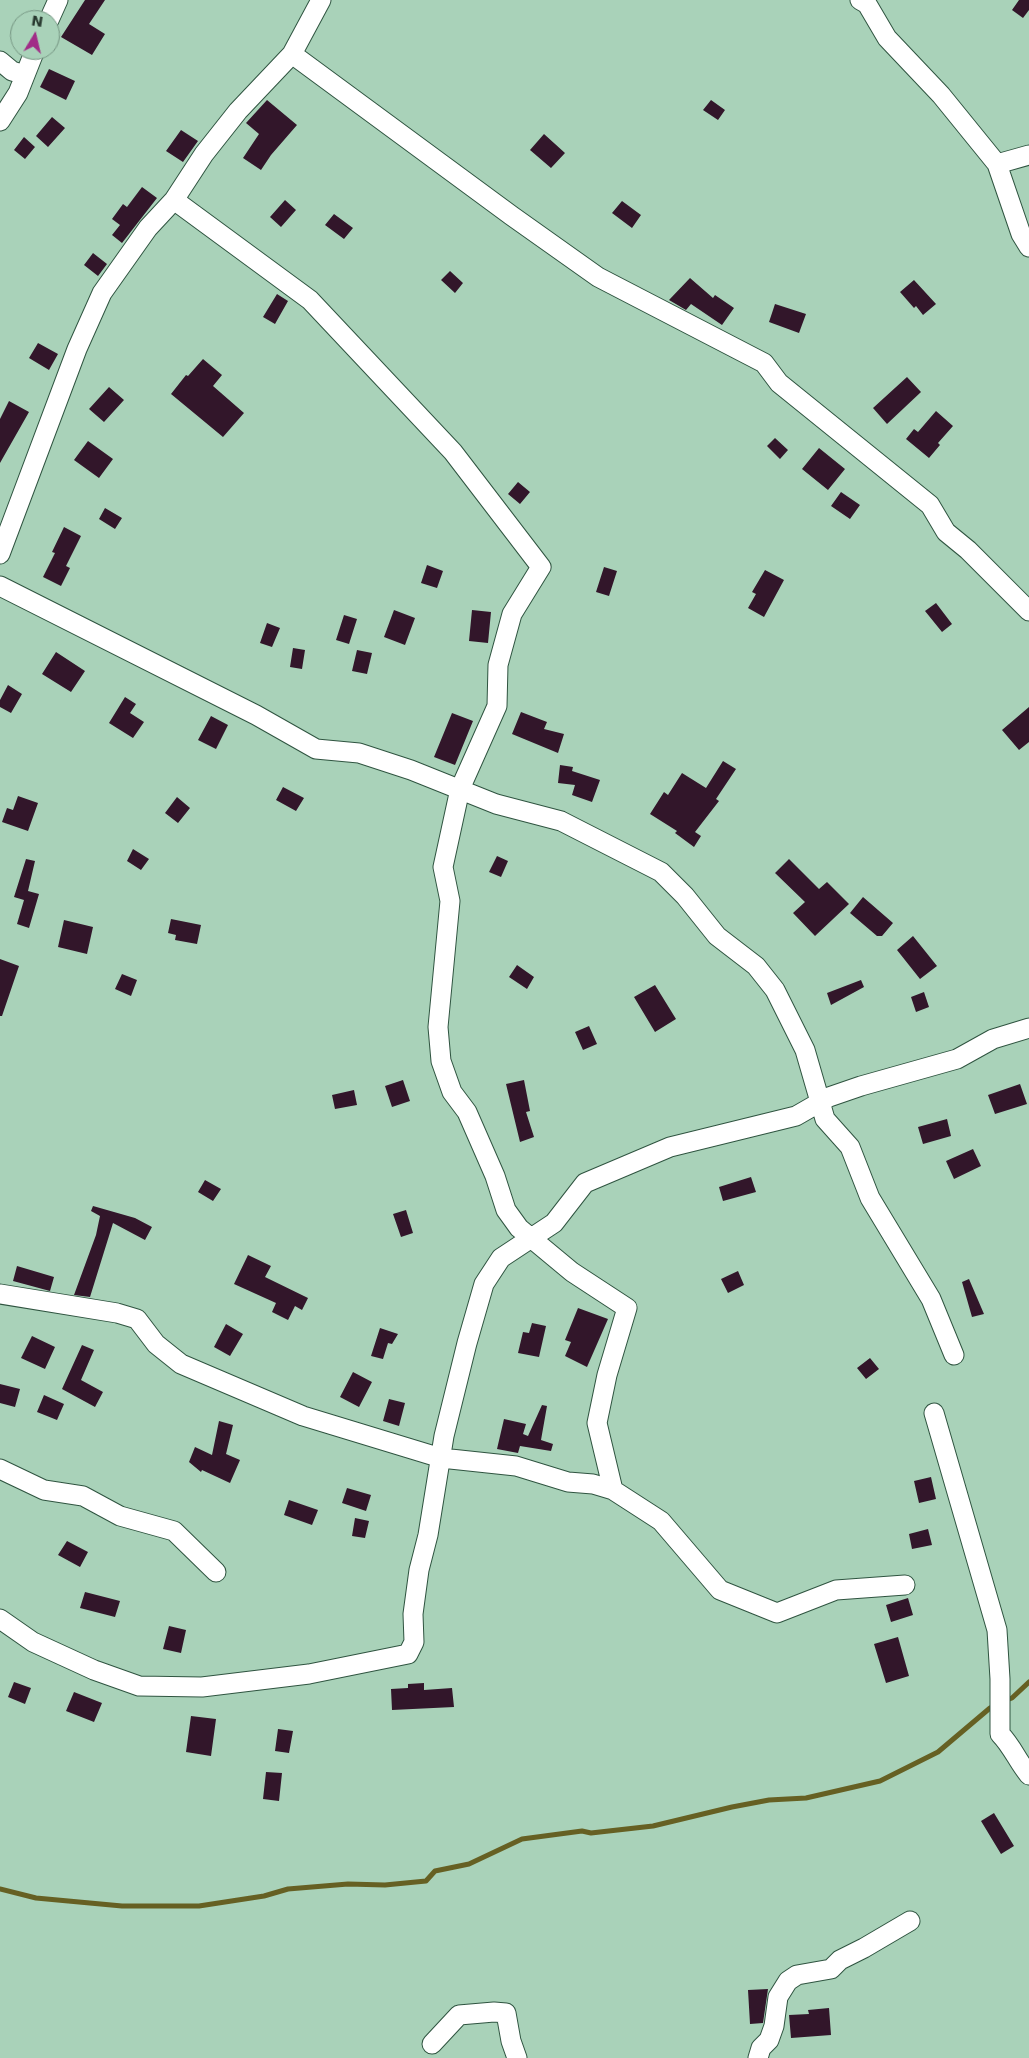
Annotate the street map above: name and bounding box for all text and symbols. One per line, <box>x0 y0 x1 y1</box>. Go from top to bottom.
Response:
north arrow <box>10 10 60 60</box>
text: N <box>30 12 44 30</box>

